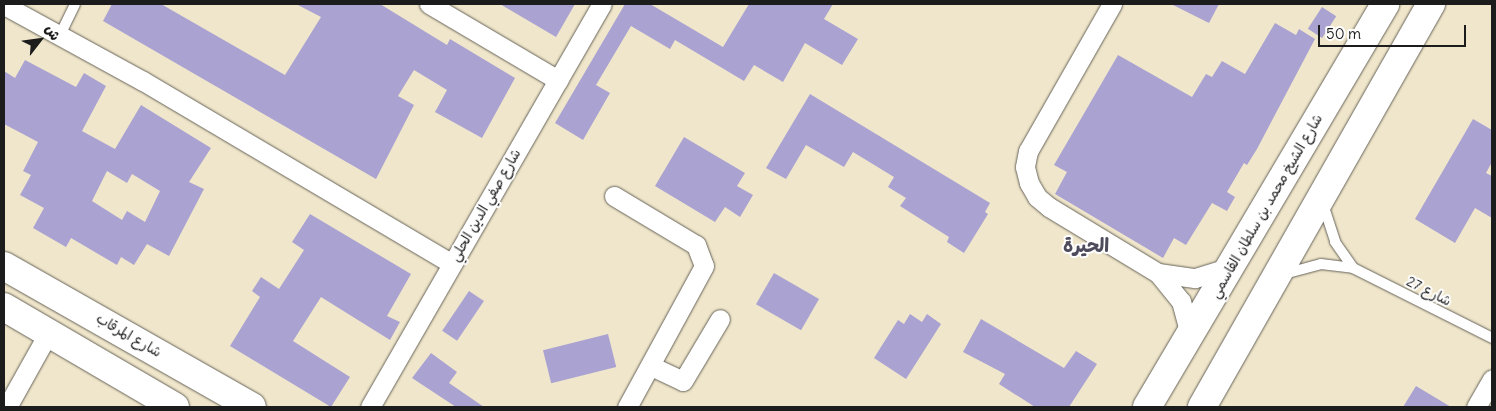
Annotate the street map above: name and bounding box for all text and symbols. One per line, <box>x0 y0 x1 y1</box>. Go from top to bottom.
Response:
north arrow <box>15 15 65 65</box>
scale bar <box>1321 15 1468 47</box>
text: ش <box>41 21 65 44</box>
text: 50 m <box>1326 24 1361 43</box>
street label: شارع الشيخ محمد بن سلطان القاسمي <box>1206 111 1326 301</box>
street label: شارع صفي الدين الحلي <box>446 146 524 264</box>
district label: الحيرة <box>1063 235 1109 257</box>
street label: شارع 27 <box>1404 273 1454 309</box>
street label: شارع المرقاب <box>93 310 165 360</box>

